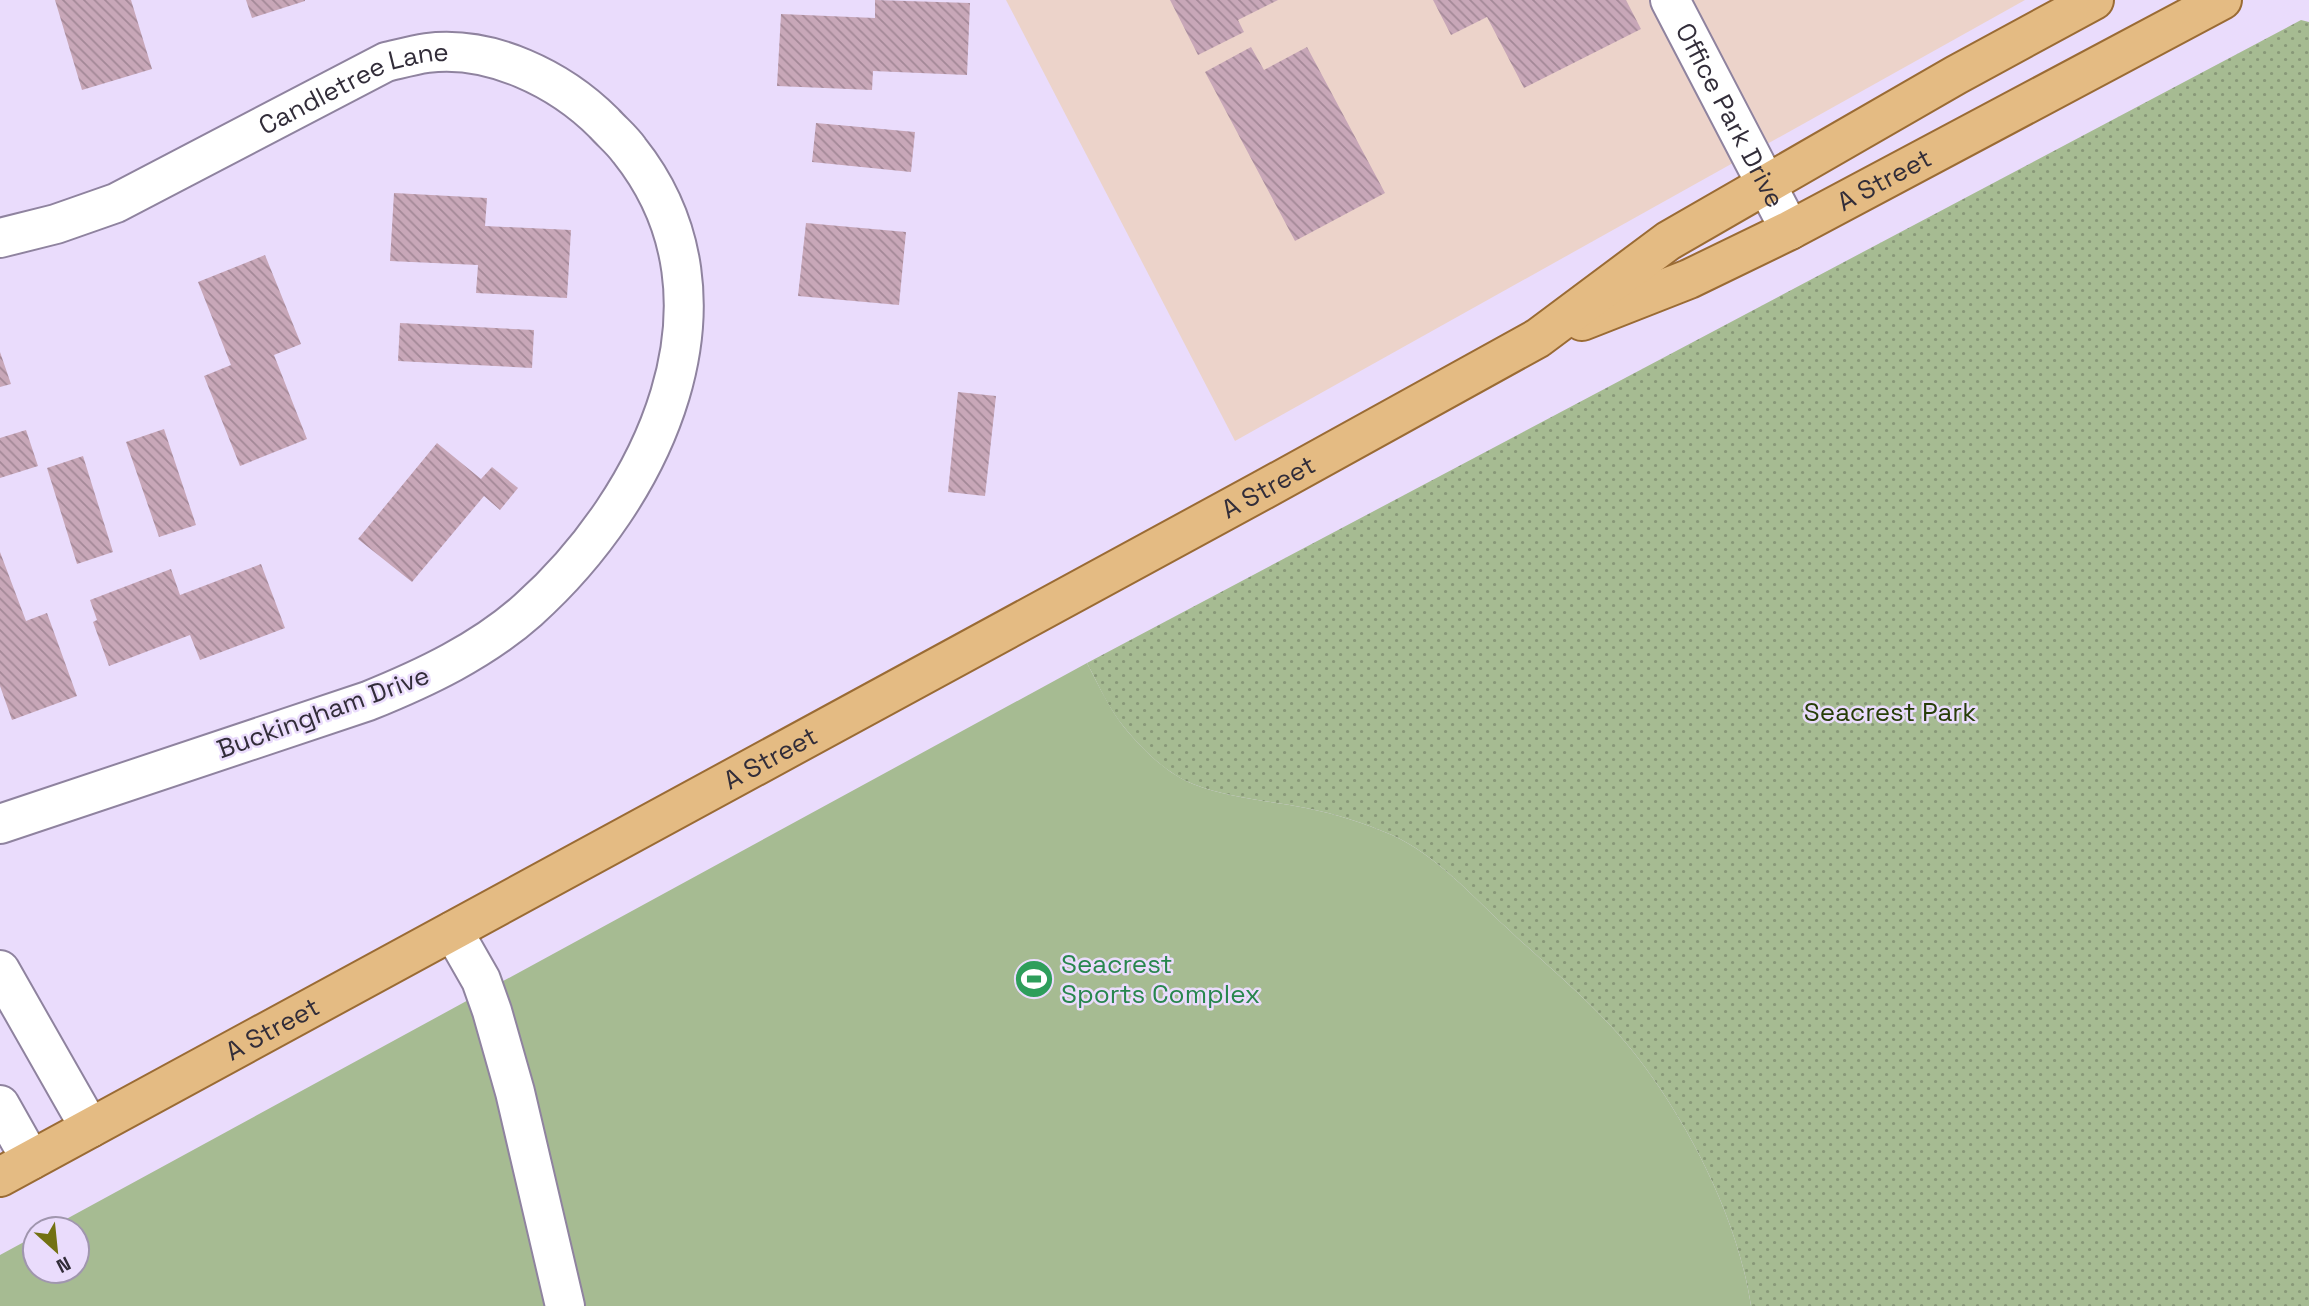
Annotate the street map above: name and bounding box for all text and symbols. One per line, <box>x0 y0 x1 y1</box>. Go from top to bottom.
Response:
street label: Office Park Drive <box>1668 17 1792 213</box>
street label: Candletree Lane <box>253 35 449 143</box>
street label: A Street <box>1831 141 1937 219</box>
street label: A Street <box>1215 447 1321 526</box>
street label: Buckingham Drive <box>212 658 434 766</box>
park label: Seacrest Park <box>1804 695 1976 729</box>
street label: A Street <box>717 719 823 797</box>
place label: Seacrest Sports Complex <box>1061 947 1260 1011</box>
sports icon: Seacrest Sports Complex <box>1013 958 1055 1000</box>
street label: A Street <box>219 990 325 1068</box>
north arrow <box>21 1215 91 1285</box>
text: N <box>52 1251 75 1279</box>

